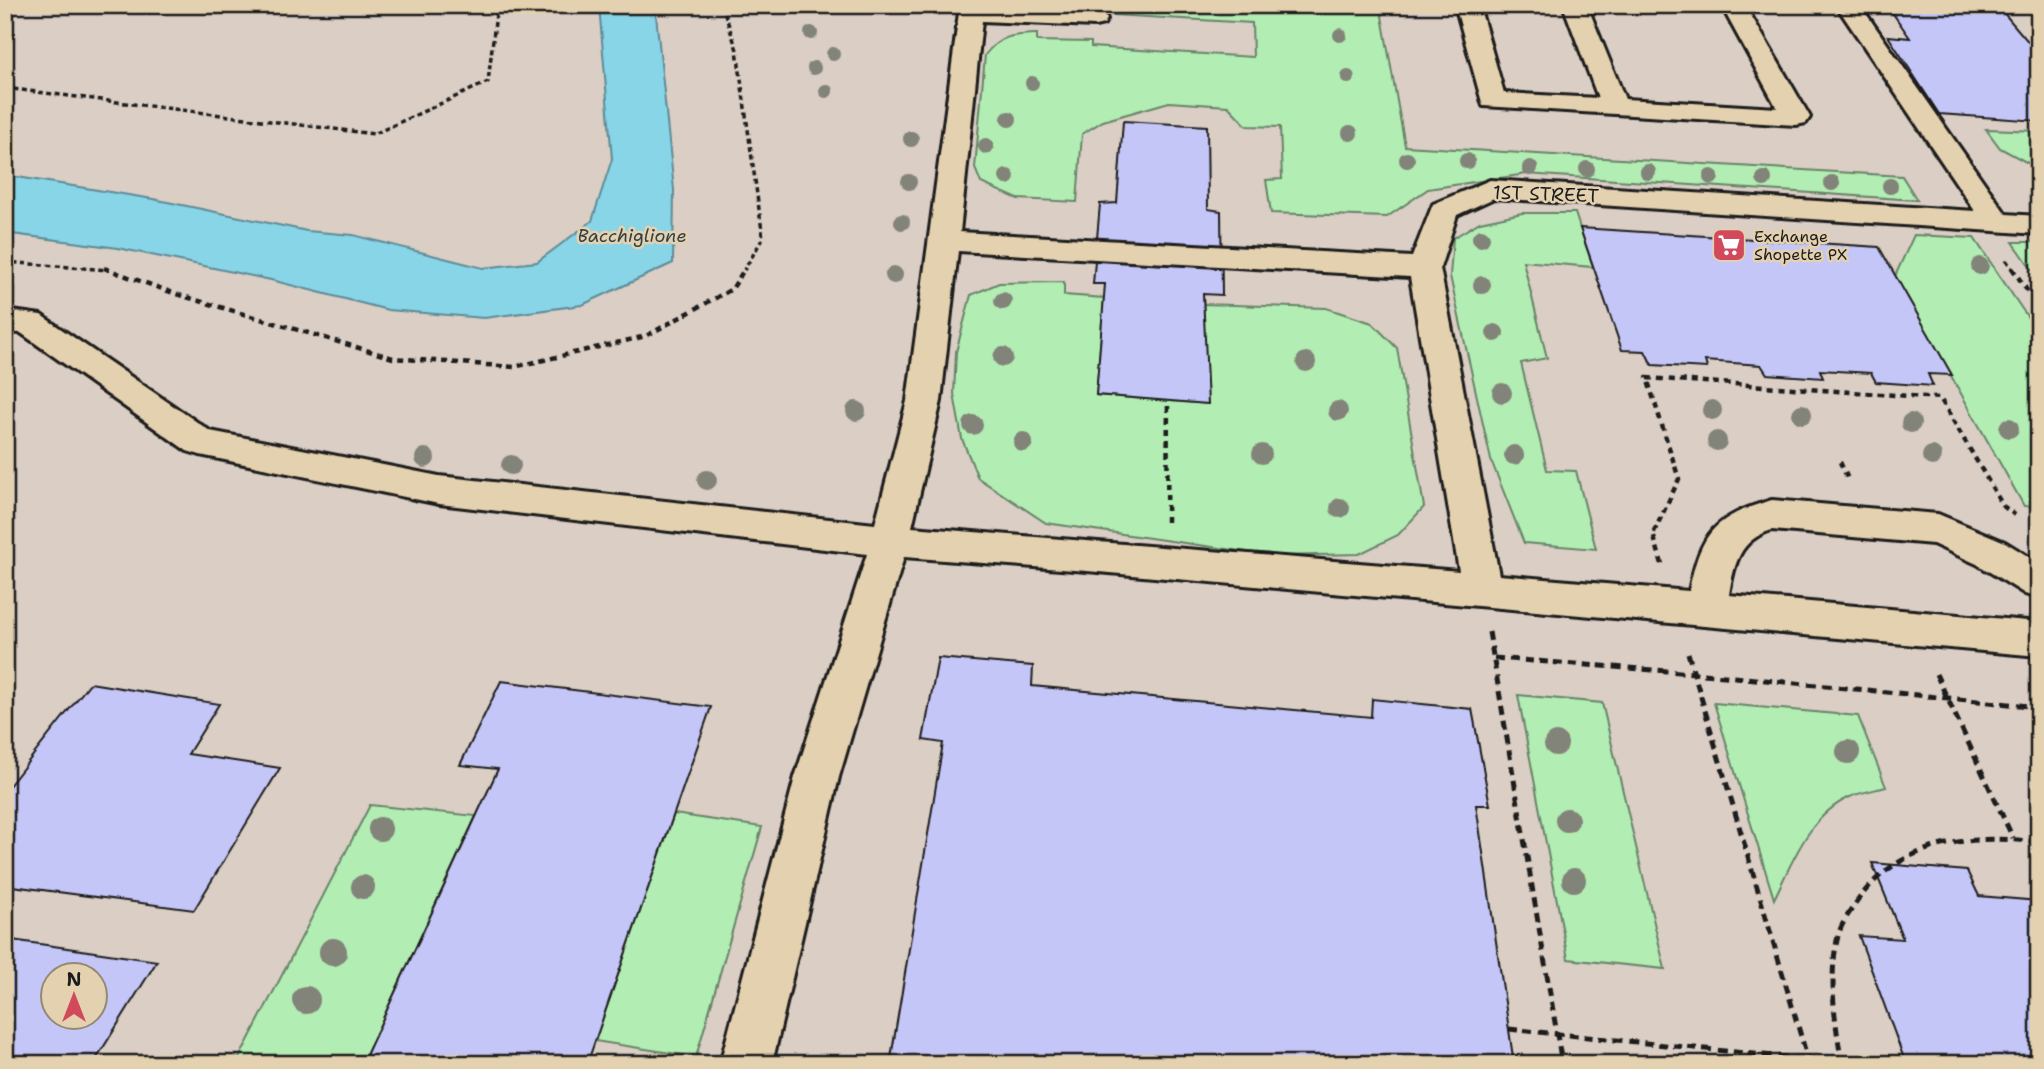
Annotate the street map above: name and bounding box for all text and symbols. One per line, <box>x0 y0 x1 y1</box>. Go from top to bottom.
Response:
street label: 1ST STREET <box>1493 180 1600 208</box>
water label: Bacchiglione <box>577 224 687 248</box>
supermarket icon: Exchange Shopette PX <box>1710 226 1748 264</box>
place label: Exchange Shopette PX <box>1754 226 1847 265</box>
north arrow <box>38 960 108 1030</box>
text: N <box>66 967 82 992</box>

